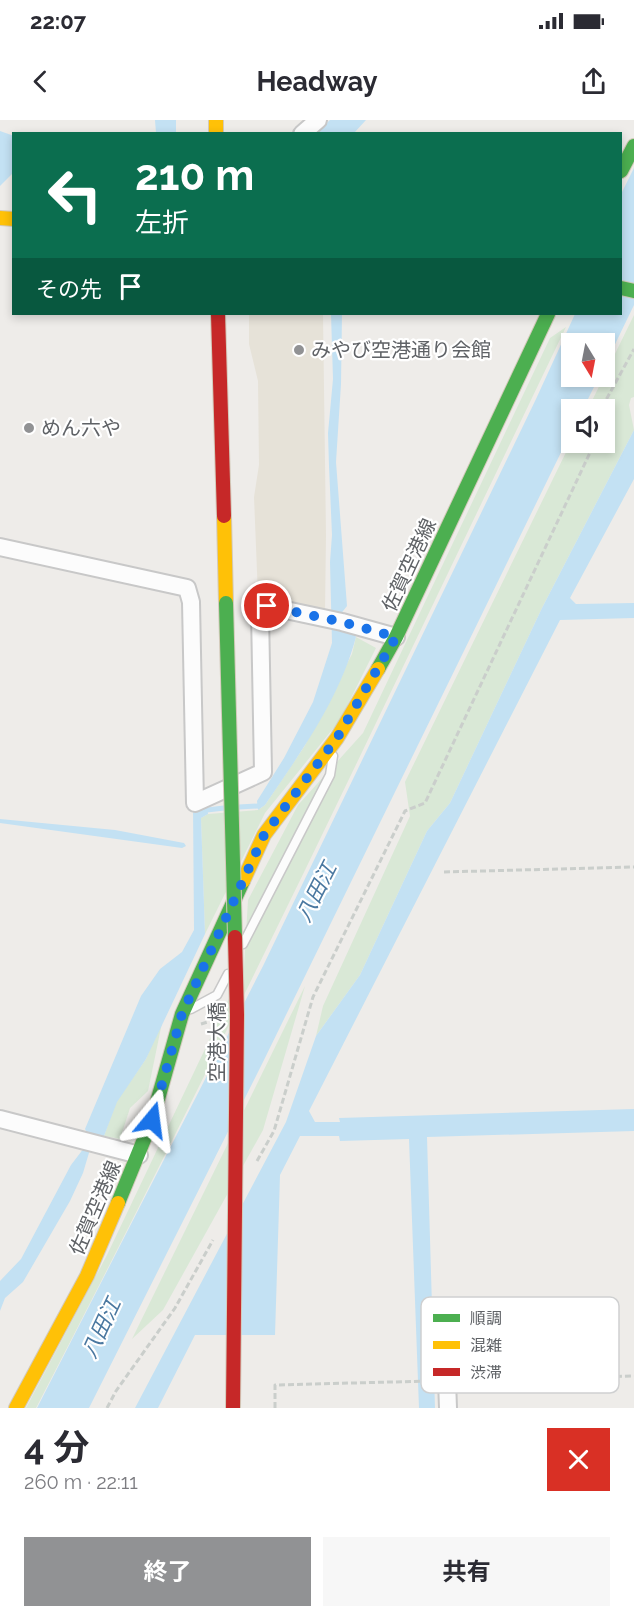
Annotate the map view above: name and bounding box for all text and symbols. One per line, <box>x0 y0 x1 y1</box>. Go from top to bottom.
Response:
text: 22:07 <box>30 8 86 34</box>
icon: back <box>24 65 57 98</box>
icon: share <box>577 65 610 98</box>
text: Headway <box>257 66 378 97</box>
text: 210 m <box>135 151 254 200</box>
icon: left <box>36 156 114 234</box>
text: 左折 <box>135 207 189 238</box>
icon: arrive <box>114 270 147 303</box>
text: その先 <box>36 276 102 302</box>
north arrow <box>561 333 615 387</box>
map controls <box>561 333 615 453</box>
place label: みやび空港通り会館 <box>311 338 491 362</box>
marker: みやび空港通り会館 <box>292 343 306 357</box>
button: sound <box>561 399 615 453</box>
place label: めん六や <box>41 416 121 440</box>
marker: めん六や <box>22 421 36 435</box>
street label: 佐賀空港線 <box>377 515 441 615</box>
pin <box>241 580 292 631</box>
icon: arrive <box>250 589 283 622</box>
water label: 八田江 <box>291 856 342 926</box>
street label: 空港大橋 <box>205 1002 229 1082</box>
position arrow <box>120 1088 184 1152</box>
street label: 佐賀空港線 <box>64 1157 126 1259</box>
water label: 八田江 <box>76 1292 126 1362</box>
legend <box>421 1297 619 1393</box>
text: 順調 <box>470 1309 502 1328</box>
text: 混雑 <box>470 1336 502 1355</box>
text: 渋滞 <box>470 1363 502 1382</box>
text: 4 分 <box>24 1426 89 1468</box>
button: close <box>547 1428 610 1491</box>
text: 260 m · 22:11 <box>24 1470 138 1494</box>
button: 終了 <box>24 1537 311 1606</box>
button: 共有 <box>323 1537 610 1606</box>

